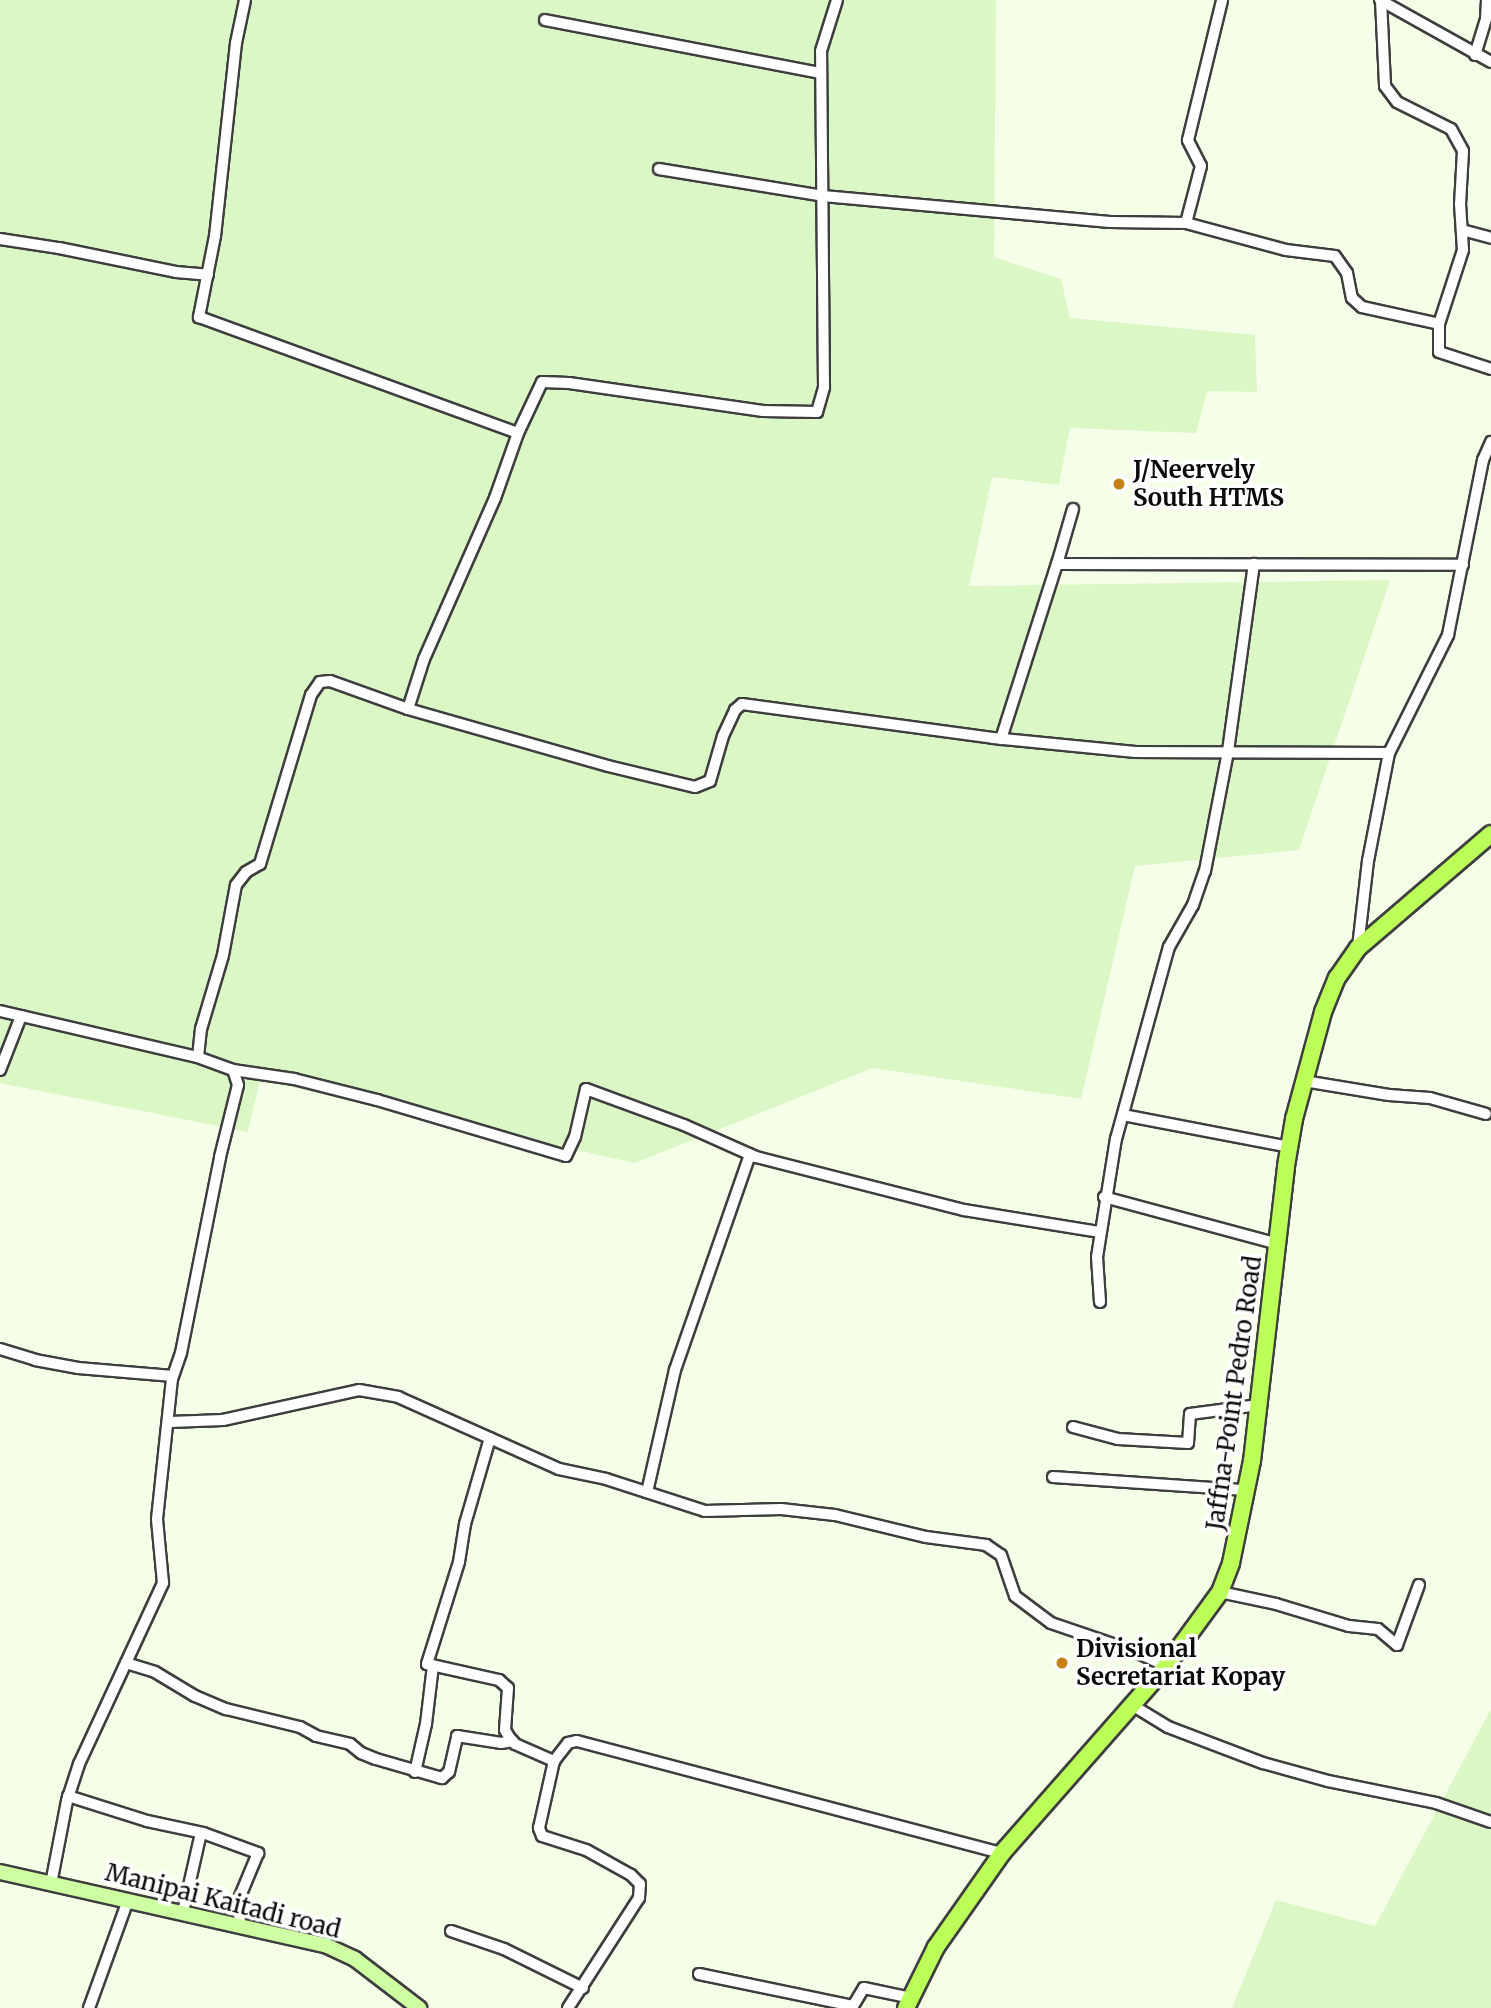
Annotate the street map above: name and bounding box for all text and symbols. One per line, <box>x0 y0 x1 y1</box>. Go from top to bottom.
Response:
place label: J/Neervely South HTMS <box>1133 456 1284 512</box>
marker: J/Neervely South HTMS <box>1111 476 1127 492</box>
street label: Jaffna-Point Pedro Road <box>1200 1254 1268 1532</box>
place label: Divisional Secretariat Kopay <box>1076 1635 1285 1691</box>
marker: Divisional Secretariat Kopay <box>1054 1655 1070 1671</box>
street label: Manipai Kaitadi road <box>102 1858 344 1944</box>

